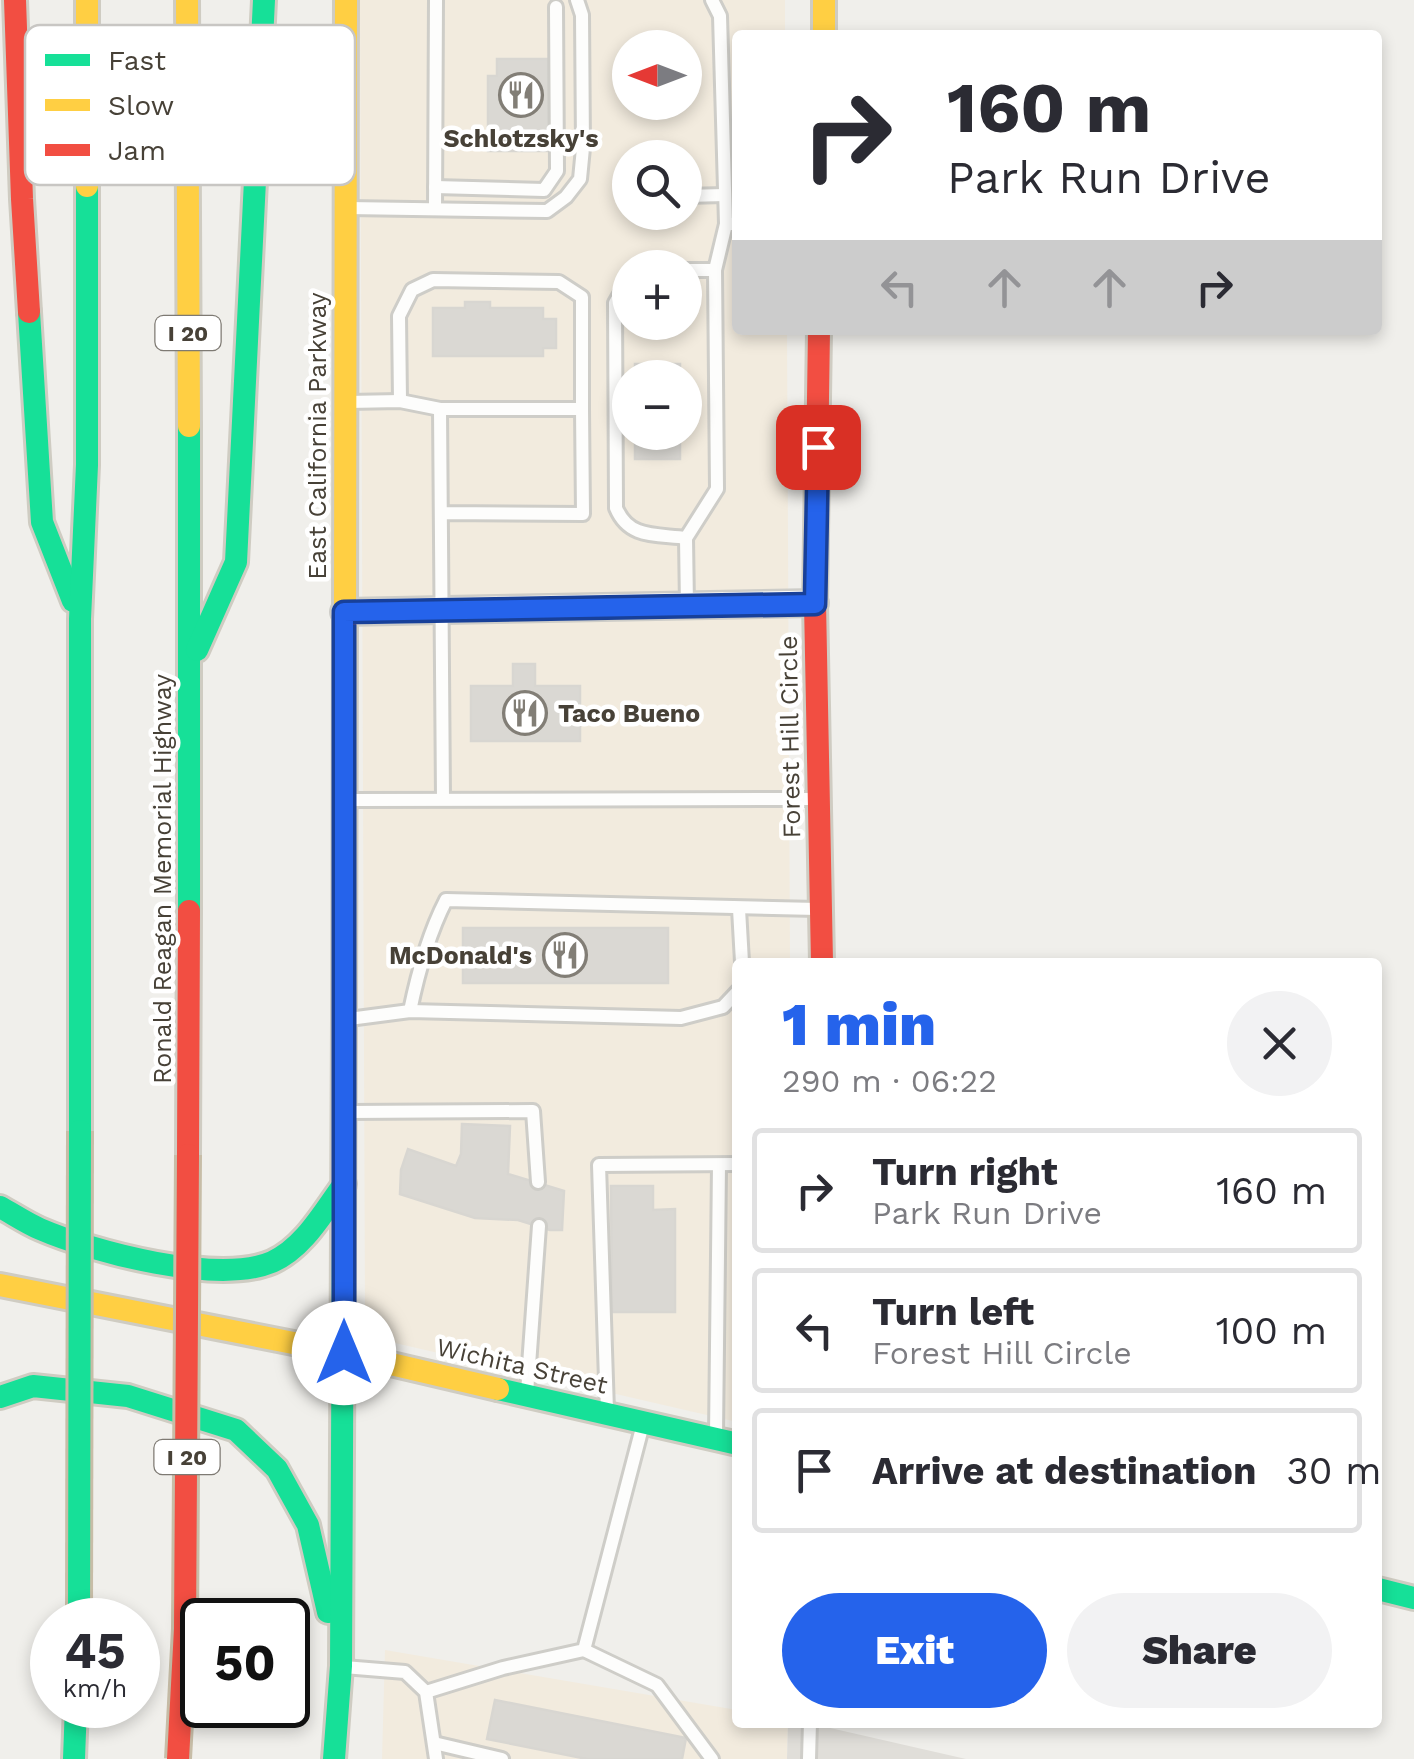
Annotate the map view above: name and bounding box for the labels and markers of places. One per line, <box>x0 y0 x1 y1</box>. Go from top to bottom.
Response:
restaurant icon: Schlotzsky's <box>498 72 544 118</box>
place label: Schlotzsky's <box>443 124 599 153</box>
pin <box>776 405 861 490</box>
restaurant icon: Taco Bueno <box>502 690 548 736</box>
place label: Taco Bueno <box>558 699 700 728</box>
restaurant icon: McDonald's <box>542 932 588 978</box>
place label: McDonald's <box>389 941 532 970</box>

